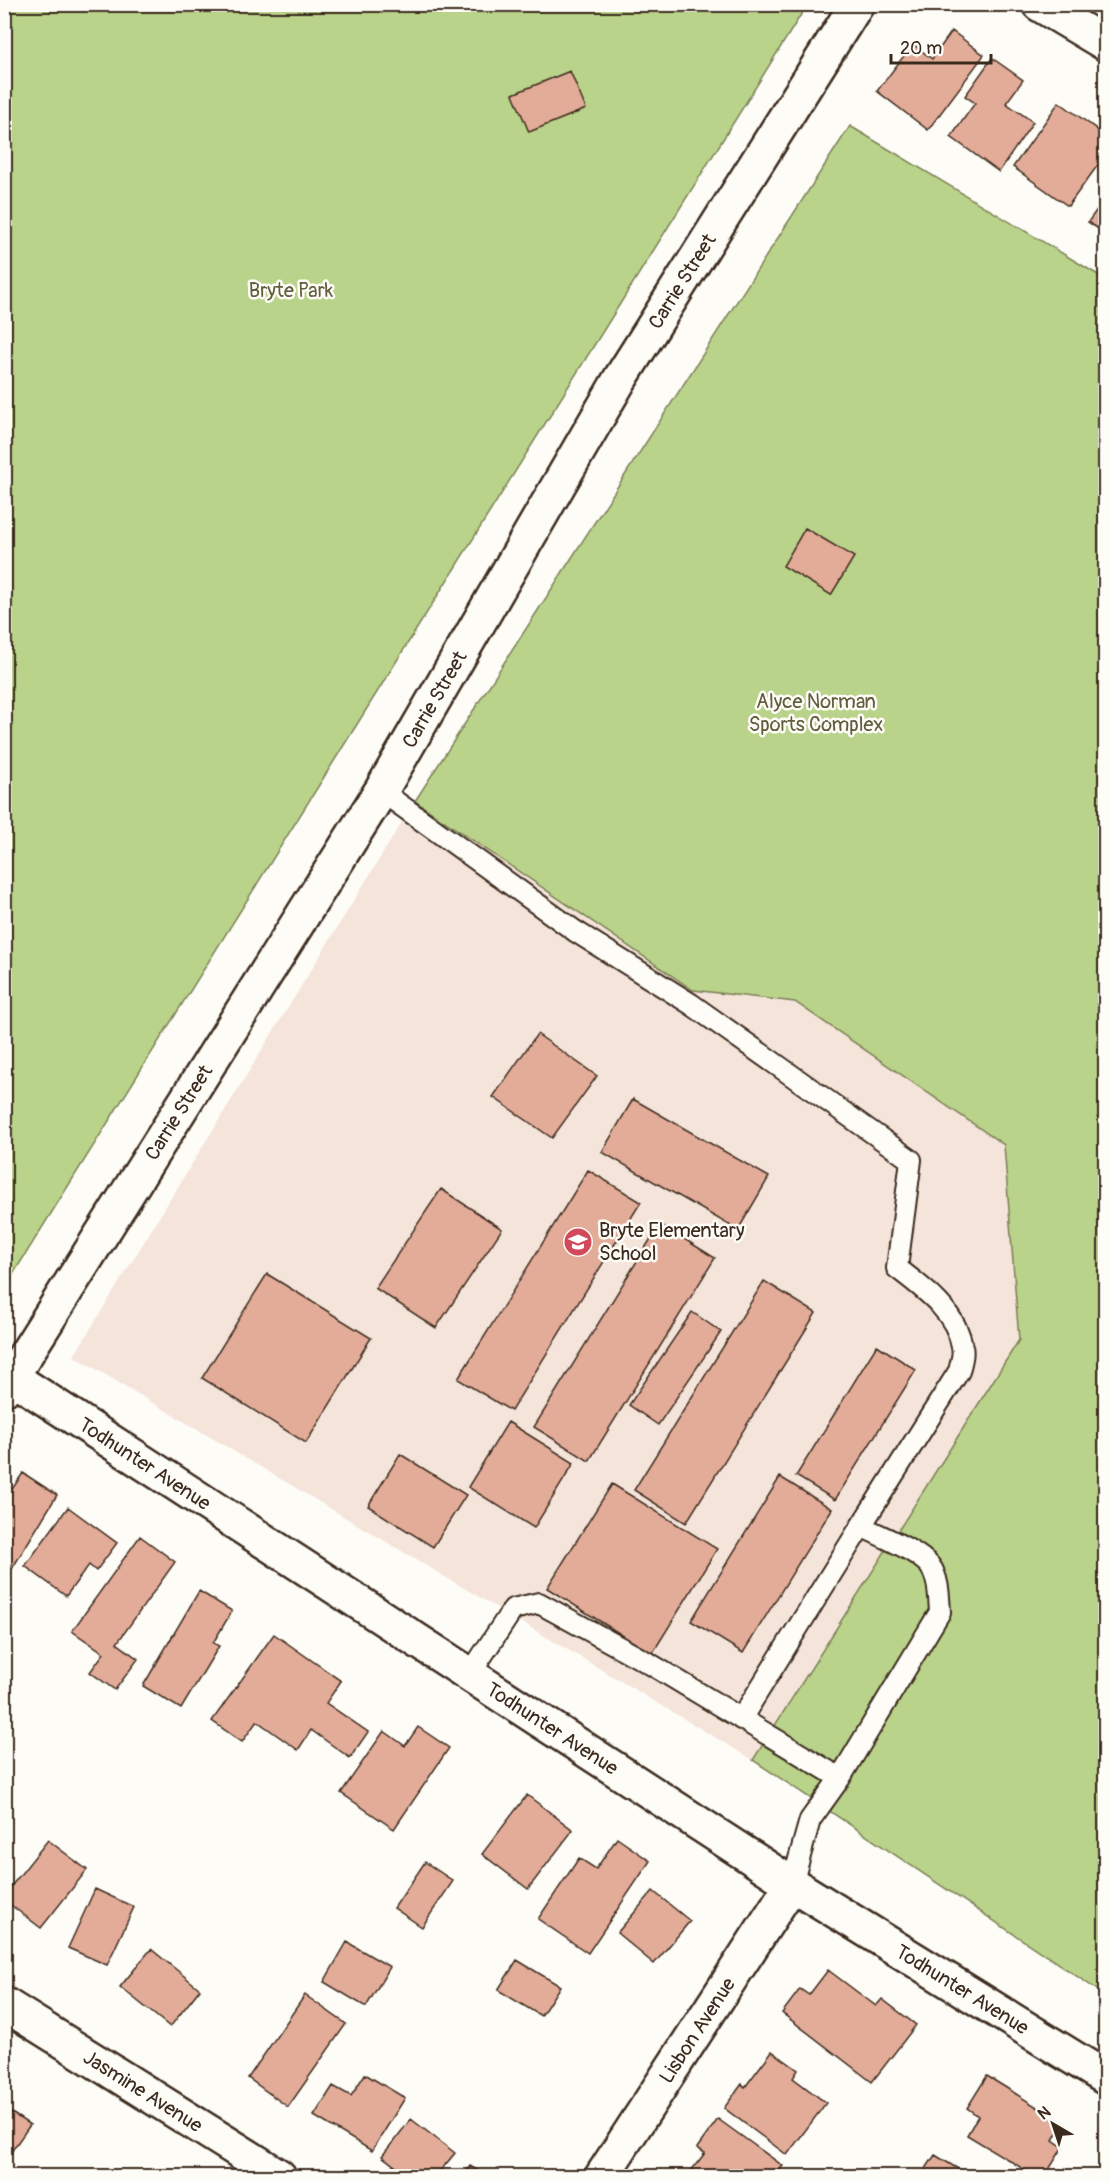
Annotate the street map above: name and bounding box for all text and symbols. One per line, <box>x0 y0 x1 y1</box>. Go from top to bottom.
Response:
scale bar <box>891 27 992 65</box>
text: 20 m <box>900 37 942 60</box>
street label: Carrie Street <box>642 228 722 333</box>
park label: Bryte Park <box>249 278 334 303</box>
street label: Carrie Street <box>396 645 473 752</box>
park label: Alyce Norman Sports Complex <box>749 689 883 737</box>
street label: Carrie Street <box>139 1059 218 1165</box>
place label: Bryte Elementary School <box>599 1218 745 1266</box>
school or university icon: Bryte Elementary School <box>562 1226 594 1258</box>
street label: Todhunter Avenue <box>74 1412 216 1516</box>
street label: Todhunter Avenue <box>482 1676 623 1780</box>
street label: Todhunter Avenue <box>891 1939 1034 2040</box>
street label: Lisbon Avenue <box>653 1972 741 2088</box>
street label: Jasmine Avenue <box>79 2044 207 2138</box>
north arrow <box>1023 2094 1083 2154</box>
text: N <box>1034 2102 1055 2124</box>

